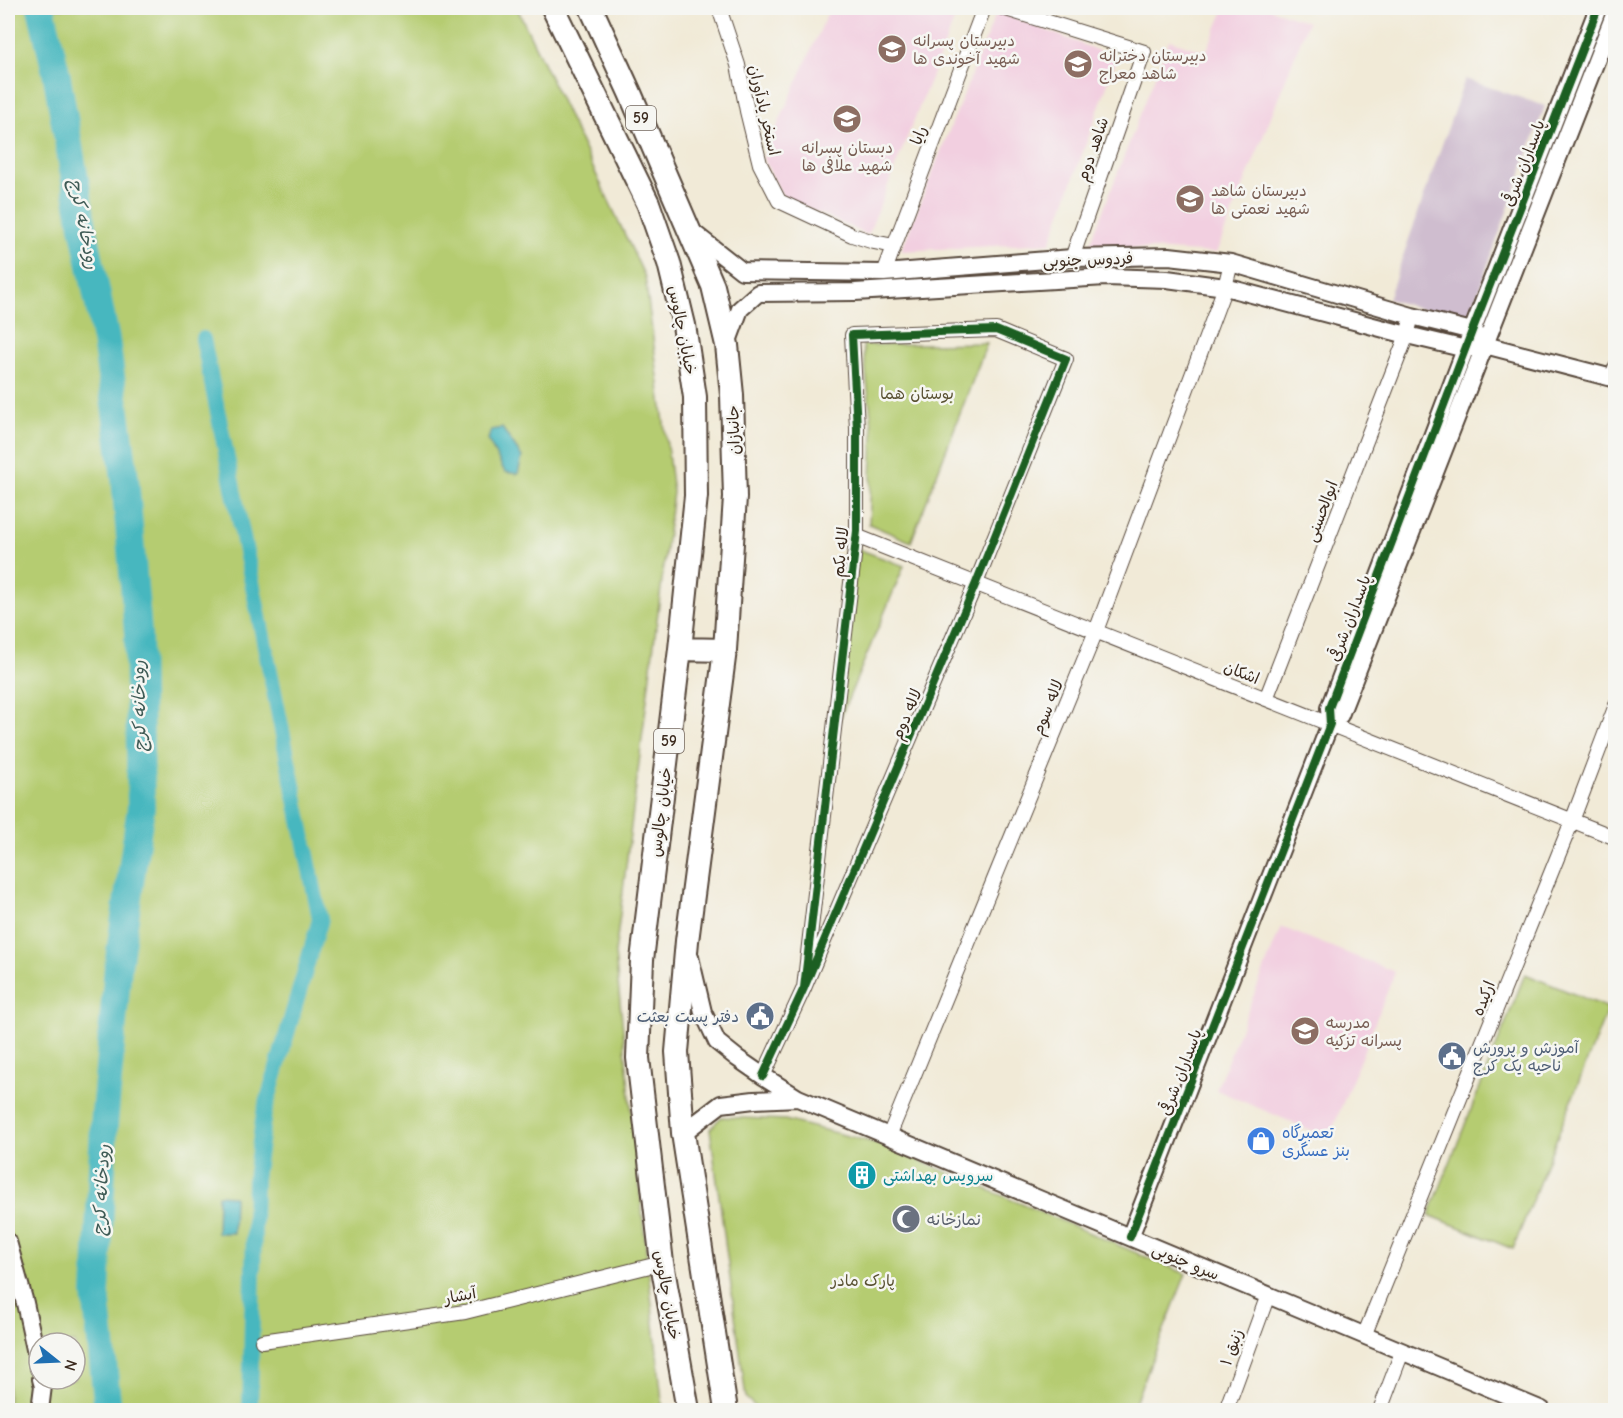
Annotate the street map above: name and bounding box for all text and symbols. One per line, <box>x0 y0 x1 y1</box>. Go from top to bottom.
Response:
place label: دبیرستان پسرانه شهید آخوندی ها <box>913 32 1020 69</box>
school or university icon: دبیرستان پسرانه شهید آخوندی ها <box>876 33 908 65</box>
place label: دبیرستان دخترانه شاهد معراج <box>1099 47 1207 84</box>
school or university icon: دبیرستان دخترانه شاهد معراج <box>1062 48 1094 80</box>
street label: استخر یادآوران <box>744 63 783 158</box>
school or university icon: دبستان پسرانه شهید علافی ها <box>831 103 863 135</box>
road number: 59 <box>626 106 656 130</box>
street label: شاهد دوم <box>1074 115 1115 185</box>
street label: پاسداران شرقی <box>1497 117 1550 210</box>
street label: رایا <box>907 123 931 147</box>
place label: دبستان پسرانه شهید علافی ها <box>801 139 893 175</box>
water label: رودخانه کرج <box>64 177 103 271</box>
place label: دبیرستان شاهد شهید نعمتی ها <box>1211 182 1310 219</box>
school or university icon: دبیرستان شاهد شهید نعمتی ها <box>1174 183 1206 215</box>
street label: فردوس جنوبی <box>1043 249 1134 272</box>
street label: خیابان چالوس <box>664 284 699 376</box>
park label: بوستان هما <box>880 385 954 404</box>
street label: جانبازان <box>724 405 744 455</box>
street label: ابوالحسنی <box>1302 478 1343 545</box>
street label: لاله یکم <box>829 526 856 578</box>
street label: پاسداران شرقی <box>1323 572 1376 665</box>
street label: اشکان <box>1221 658 1262 688</box>
water label: رودخانه کرج <box>128 660 152 752</box>
street label: لاله سوم <box>1029 677 1070 739</box>
street label: لاله دوم <box>888 686 928 744</box>
road number: 59 <box>654 729 684 753</box>
street label: خیابان چالوس <box>647 766 676 858</box>
street label: ارکیده <box>1469 978 1499 1018</box>
public building icon: دفتر پست بعثت <box>744 1000 776 1032</box>
place label: دفتر پست بعثت <box>637 1008 739 1027</box>
place label: مدرسه پسرانه تزکیه <box>1326 1014 1402 1051</box>
school or university icon: مدرسه پسرانه تزکیه <box>1289 1015 1321 1047</box>
street label: پاسداران شرقی <box>1154 1026 1207 1119</box>
place label: آموزش و پرورش ناحیه یک کرج <box>1473 1039 1580 1076</box>
public building icon: آموزش و پرورش ناحیه یک کرج <box>1436 1040 1468 1072</box>
place label: تعمیرگاه بنز عسگری <box>1282 1123 1350 1160</box>
shop icon: تعمیرگاه بنز عسگری <box>1245 1125 1277 1157</box>
water label: رودخانه کرج <box>89 1144 115 1236</box>
building icon: سرویس بهداشتی <box>846 1159 878 1191</box>
place label: سرویس بهداشتی <box>883 1167 993 1186</box>
mosque icon: نمازخانه <box>890 1203 922 1235</box>
place label: نمازخانه <box>927 1211 981 1229</box>
street label: سرو جنوبی <box>1149 1240 1222 1285</box>
street label: خیابان چالوس <box>649 1249 684 1341</box>
park label: پارک مادر <box>829 1272 895 1291</box>
street label: آبشار <box>441 1284 479 1308</box>
street label: زنبق ۱ <box>1217 1327 1247 1368</box>
north arrow <box>27 1331 87 1391</box>
text: N <box>60 1358 80 1373</box>

